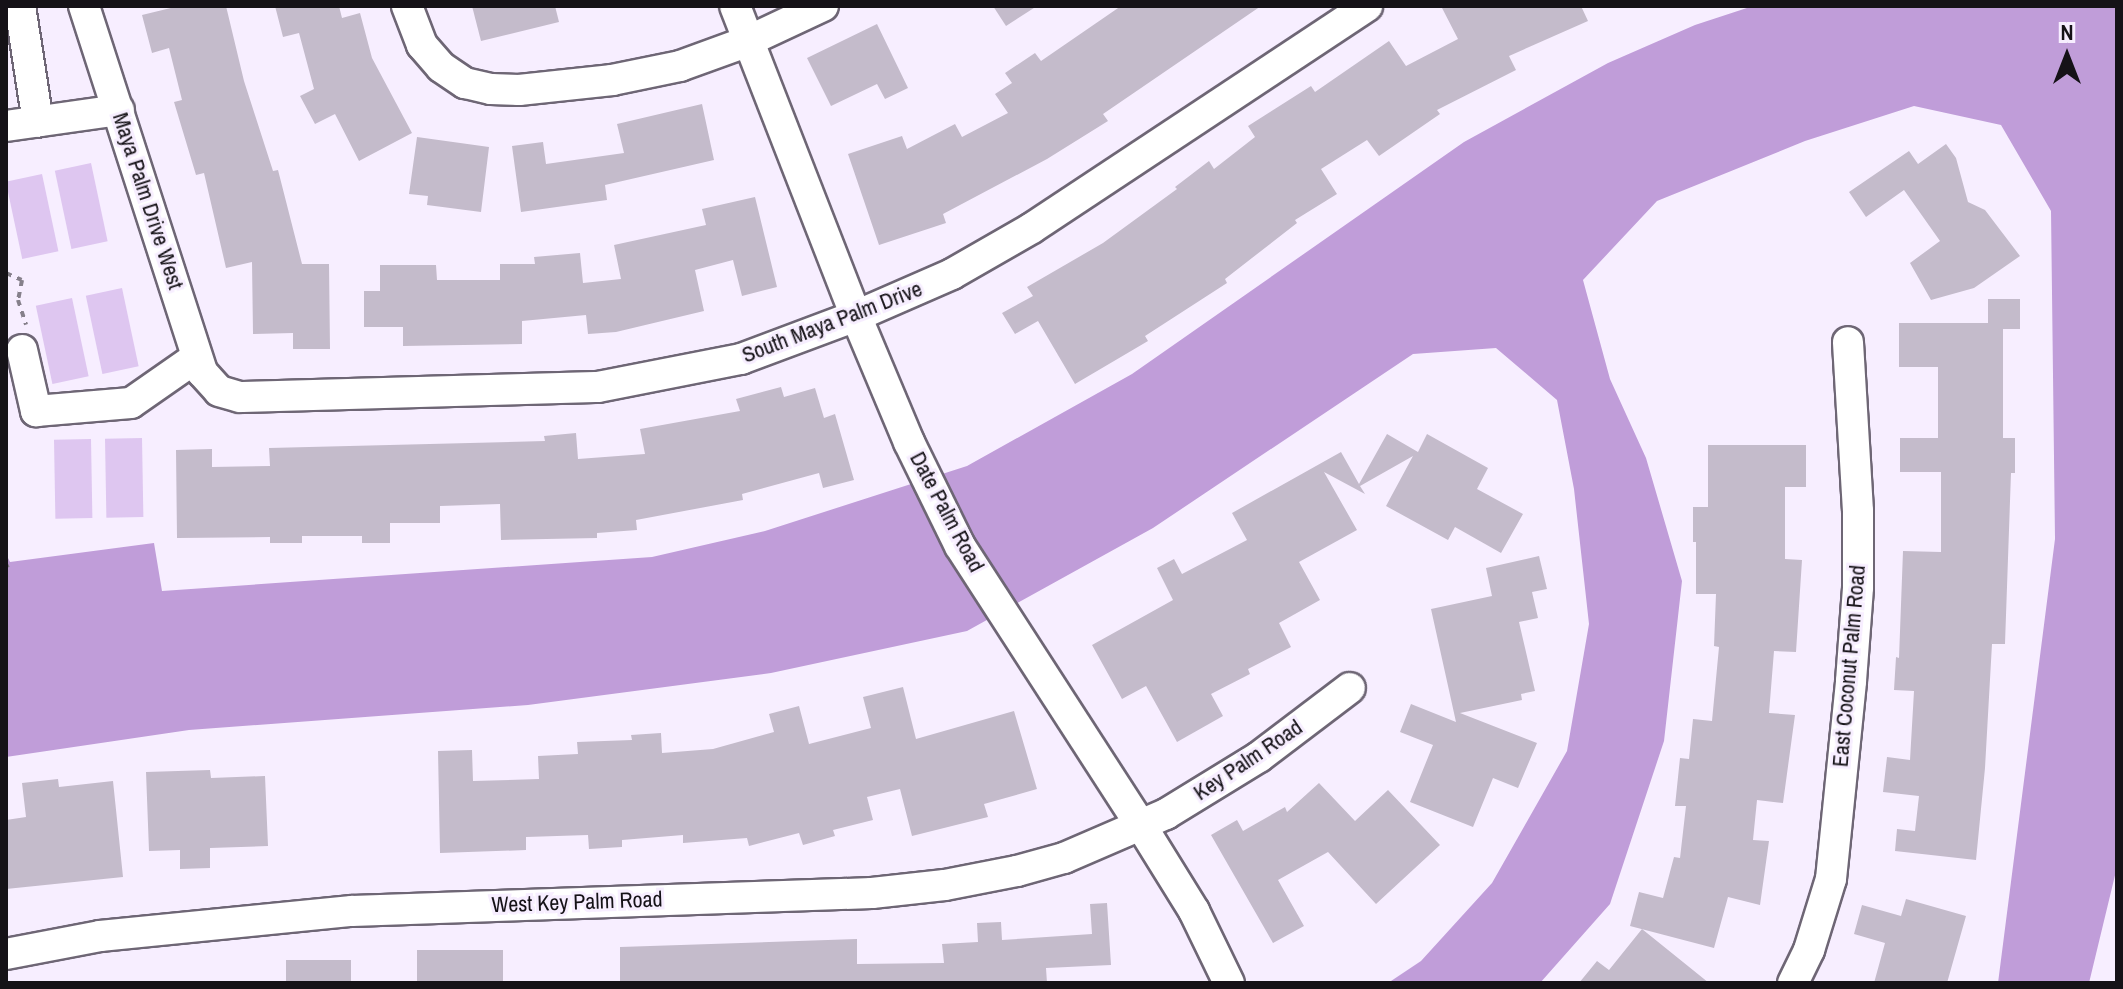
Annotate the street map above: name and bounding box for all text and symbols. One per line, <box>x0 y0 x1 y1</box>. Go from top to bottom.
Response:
north arrow <box>2027 16 2107 96</box>
text: N <box>2060 17 2074 47</box>
street label: Maya Palm Drive West <box>107 109 189 293</box>
street label: South Maya Palm Drive <box>738 276 926 368</box>
street label: Date Palm Road <box>904 447 990 577</box>
street label: East Coconut Palm Road <box>1827 564 1871 768</box>
street label: Key Palm Road <box>1189 714 1307 806</box>
street label: West Key Palm Road <box>491 886 663 918</box>

